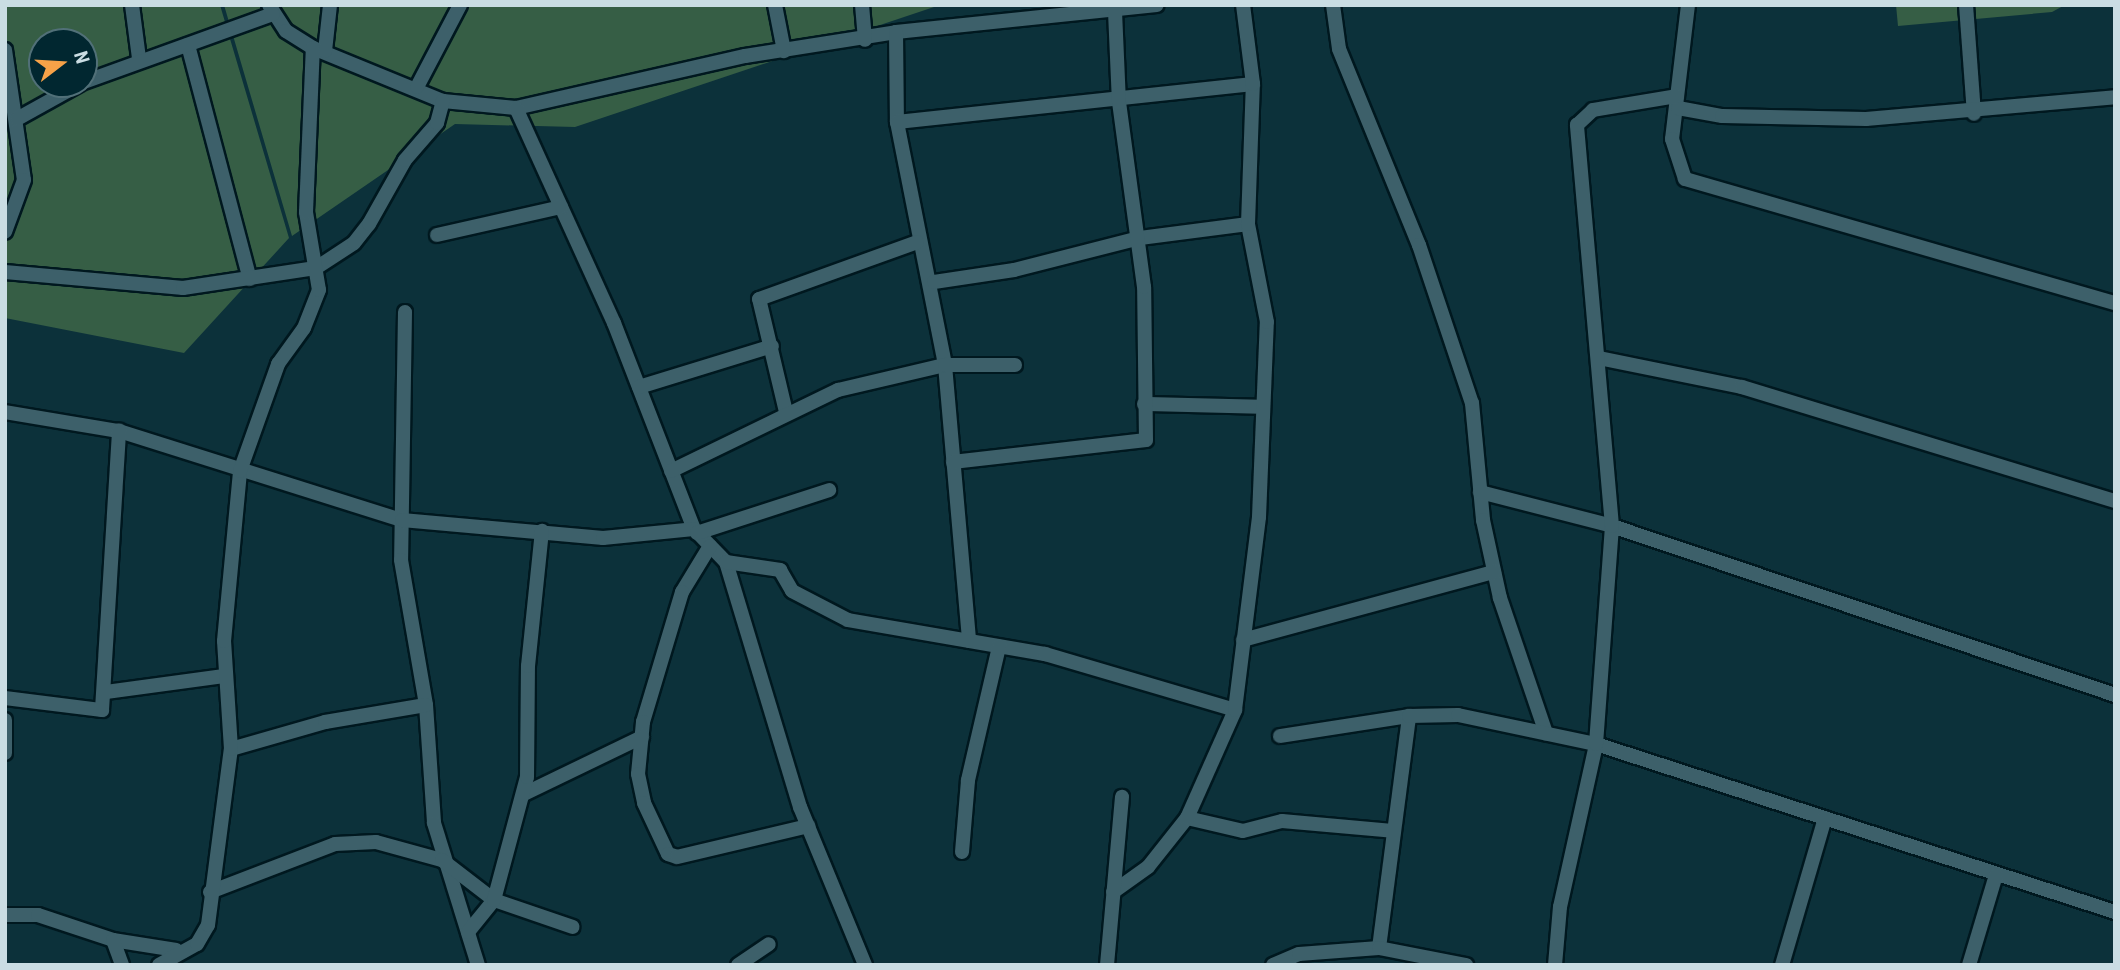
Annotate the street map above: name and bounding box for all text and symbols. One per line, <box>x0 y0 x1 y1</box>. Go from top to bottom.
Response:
north arrow <box>28 28 98 98</box>
text: N <box>69 48 94 66</box>

